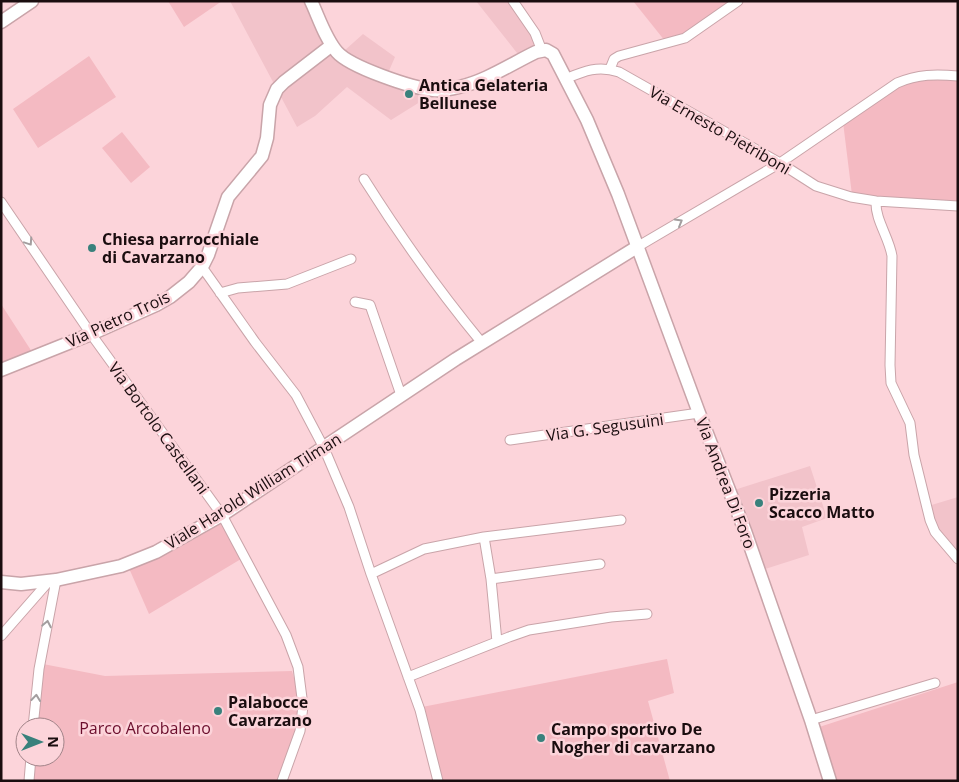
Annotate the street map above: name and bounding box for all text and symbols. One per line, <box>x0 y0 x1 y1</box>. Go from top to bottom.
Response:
place label: Antica Gelateria Bellunese <box>419 74 548 114</box>
street label: Via Ernesto Pietriboni <box>645 80 795 180</box>
marker: Antica Gelateria Bellunese <box>403 88 415 100</box>
one-way arrow <box>674 219 683 229</box>
place label: Chiesa parrocchiale di Cavarzano <box>102 228 259 268</box>
one-way arrow <box>22 237 32 246</box>
marker: Chiesa parrocchiale di Cavarzano <box>86 242 98 254</box>
street label: Via Pietro Trois <box>63 285 173 353</box>
street label: Via Bortolo Castellani <box>104 357 214 499</box>
street label: Via G. Segusuini <box>545 408 665 446</box>
street label: Via Andrea Di Foro <box>691 414 761 552</box>
street label: Viale Harold William Tilman <box>161 428 345 554</box>
place label: Pizzeria Scacco Matto <box>769 483 875 523</box>
marker: Pizzeria Scacco Matto <box>753 497 765 509</box>
one-way arrow <box>42 620 52 629</box>
place label: Palabocce Cavarzano <box>228 691 312 731</box>
one-way arrow <box>30 694 41 702</box>
marker: Palabocce Cavarzano <box>212 705 224 717</box>
north arrow <box>15 717 65 767</box>
park label: Parco Arcobaleno <box>79 717 211 739</box>
place label: Campo sportivo De Nogher di cavarzano <box>551 718 715 758</box>
marker: Campo sportivo De Nogher di cavarzano <box>535 732 547 744</box>
text: N <box>44 736 63 748</box>

